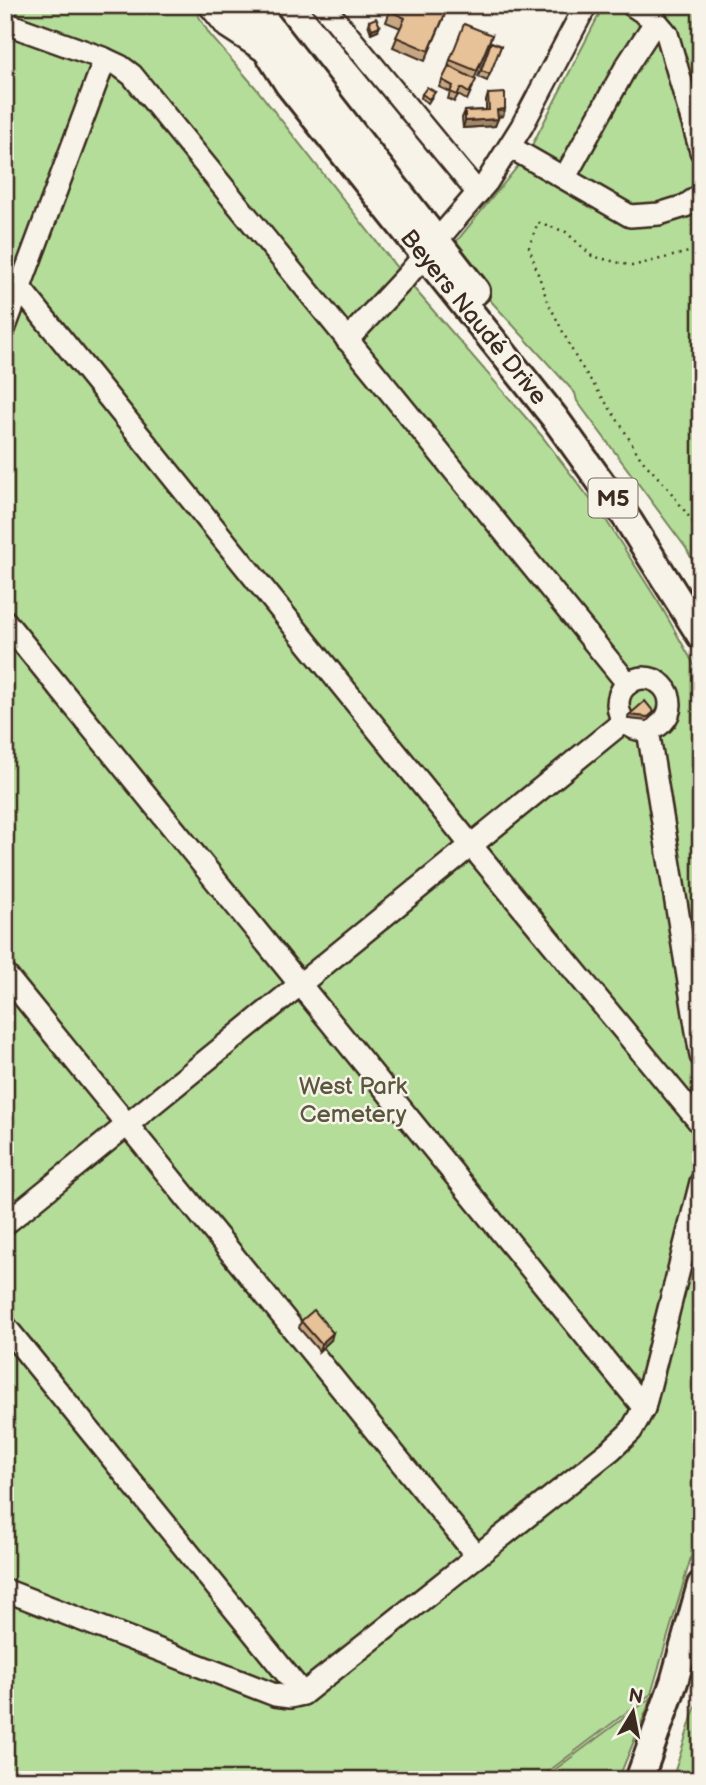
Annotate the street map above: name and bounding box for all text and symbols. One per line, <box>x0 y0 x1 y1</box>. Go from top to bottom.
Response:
street label: Beyers Naudé Drive <box>394 224 553 411</box>
road number: M5 <box>588 478 638 518</box>
park label: West Park Cemetery <box>299 1072 408 1129</box>
north arrow <box>598 1676 668 1746</box>
text: N <box>627 1684 645 1709</box>

